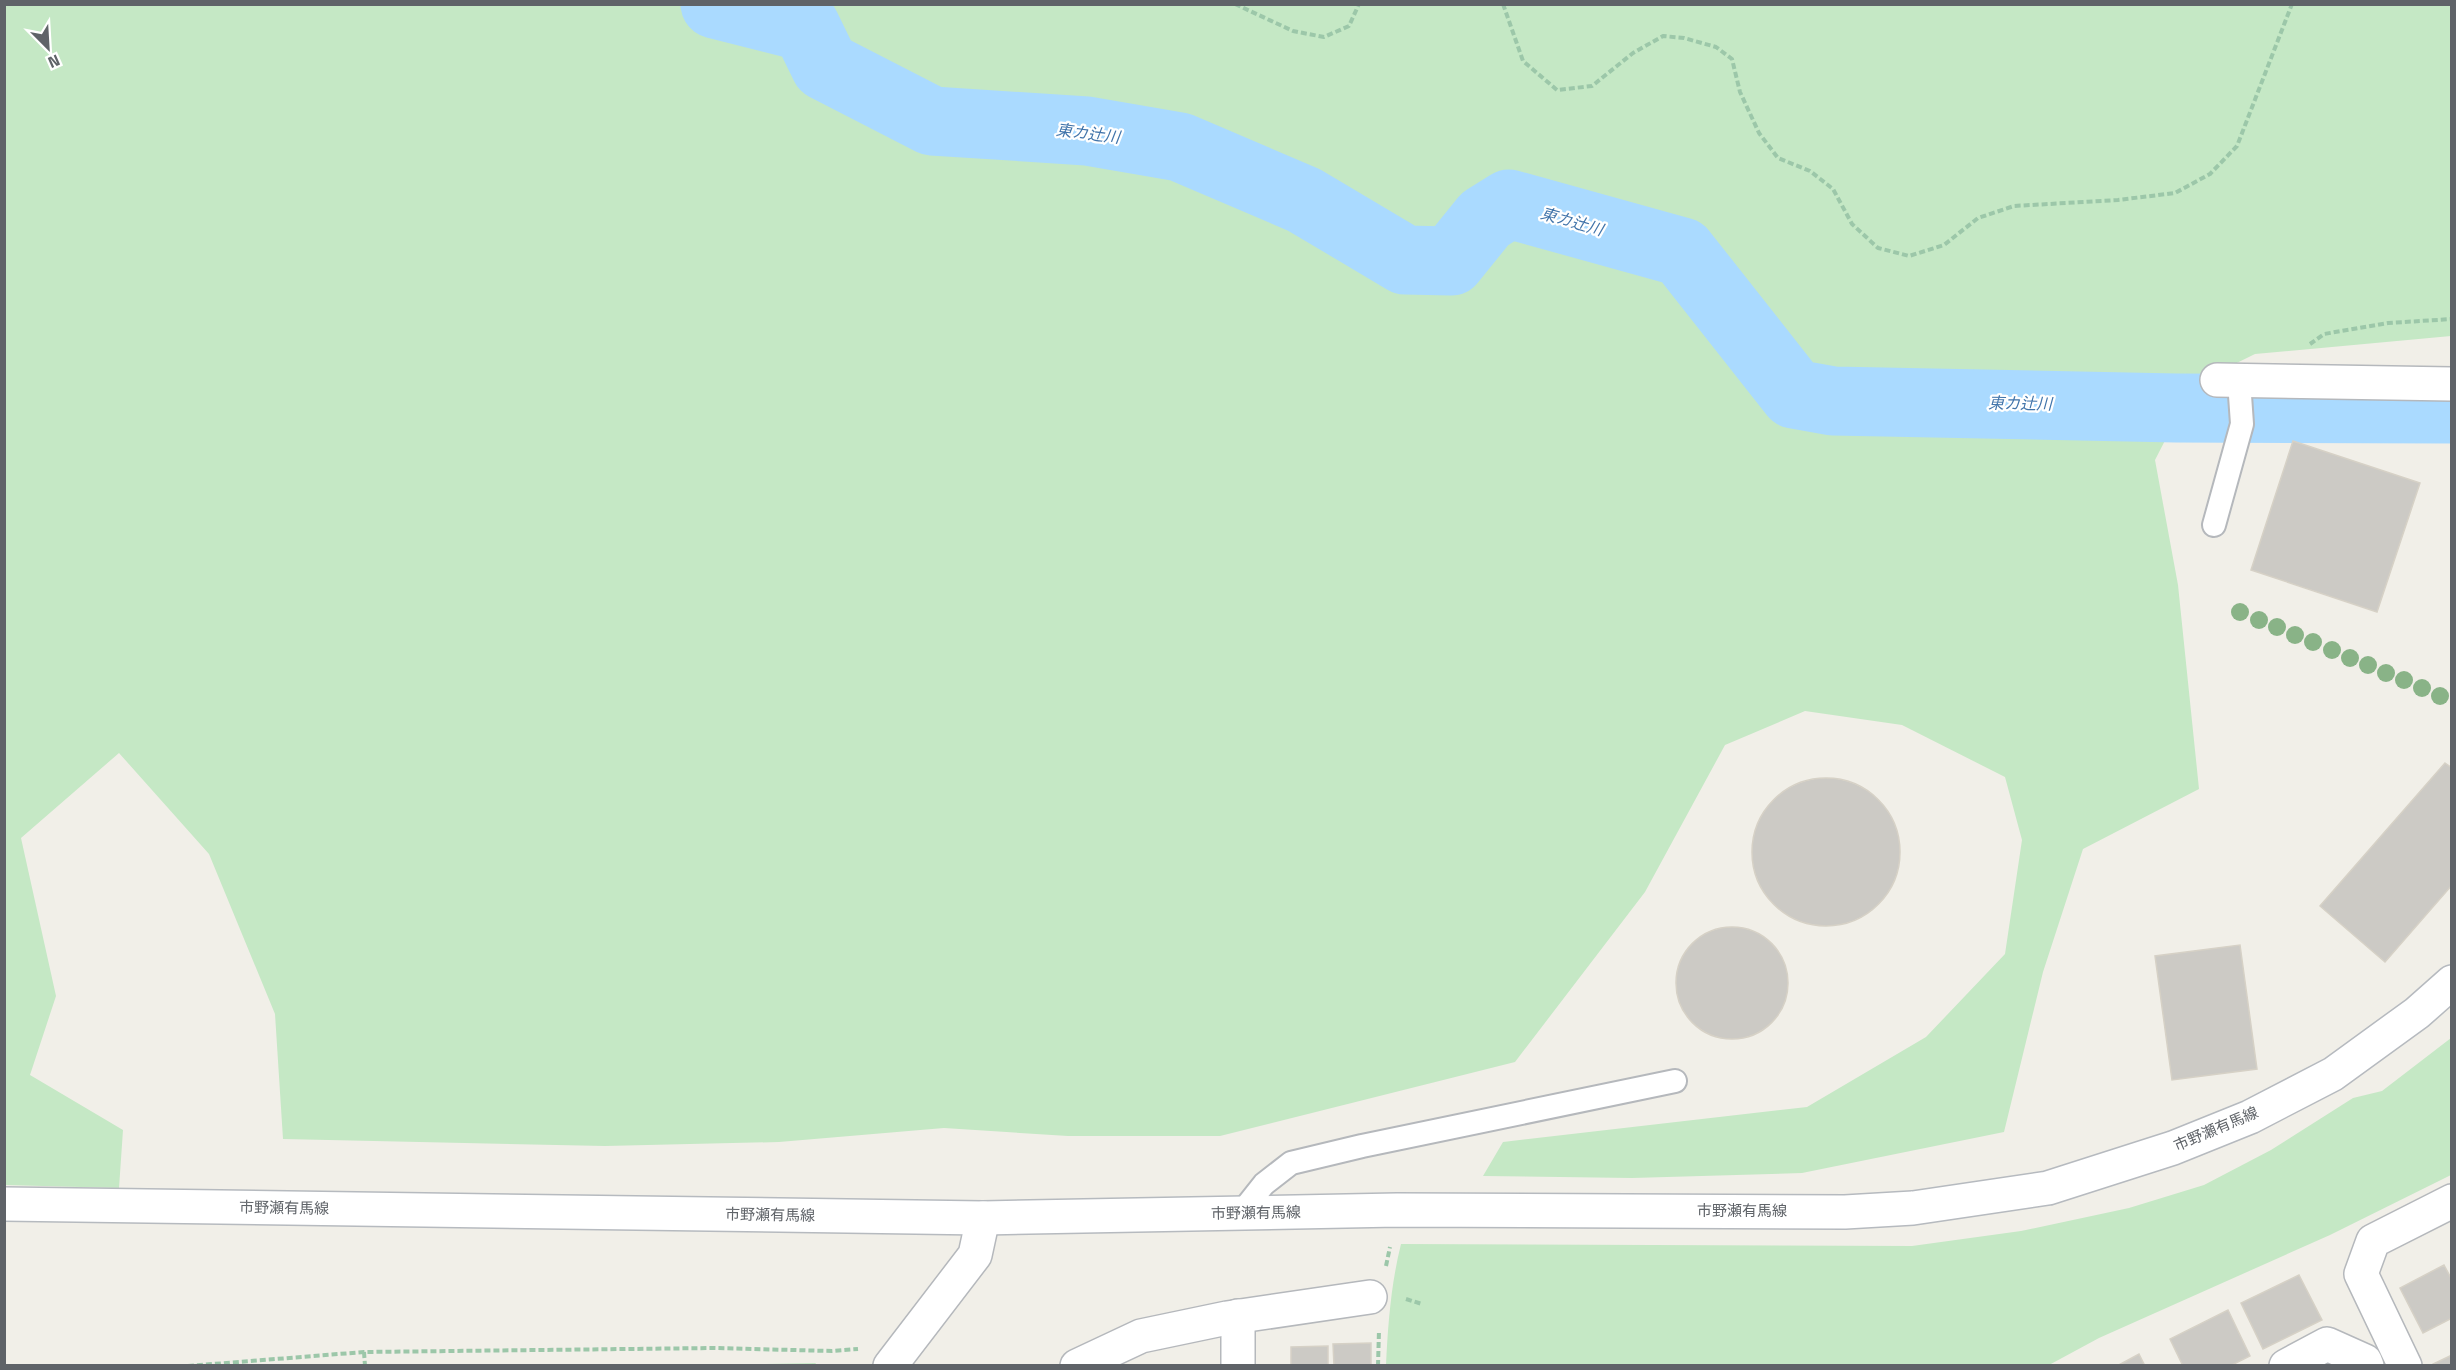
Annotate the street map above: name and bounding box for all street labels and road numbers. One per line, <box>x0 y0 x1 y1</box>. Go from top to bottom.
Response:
street label: 市野瀬有馬線 <box>2170 1100 2262 1157</box>
street label: 市野瀬有馬線 <box>239 1195 329 1220</box>
street label: 市野瀬有馬線 <box>1697 1199 1787 1222</box>
street label: 市野瀬有馬線 <box>1211 1200 1301 1225</box>
street label: 市野瀬有馬線 <box>725 1202 815 1227</box>

